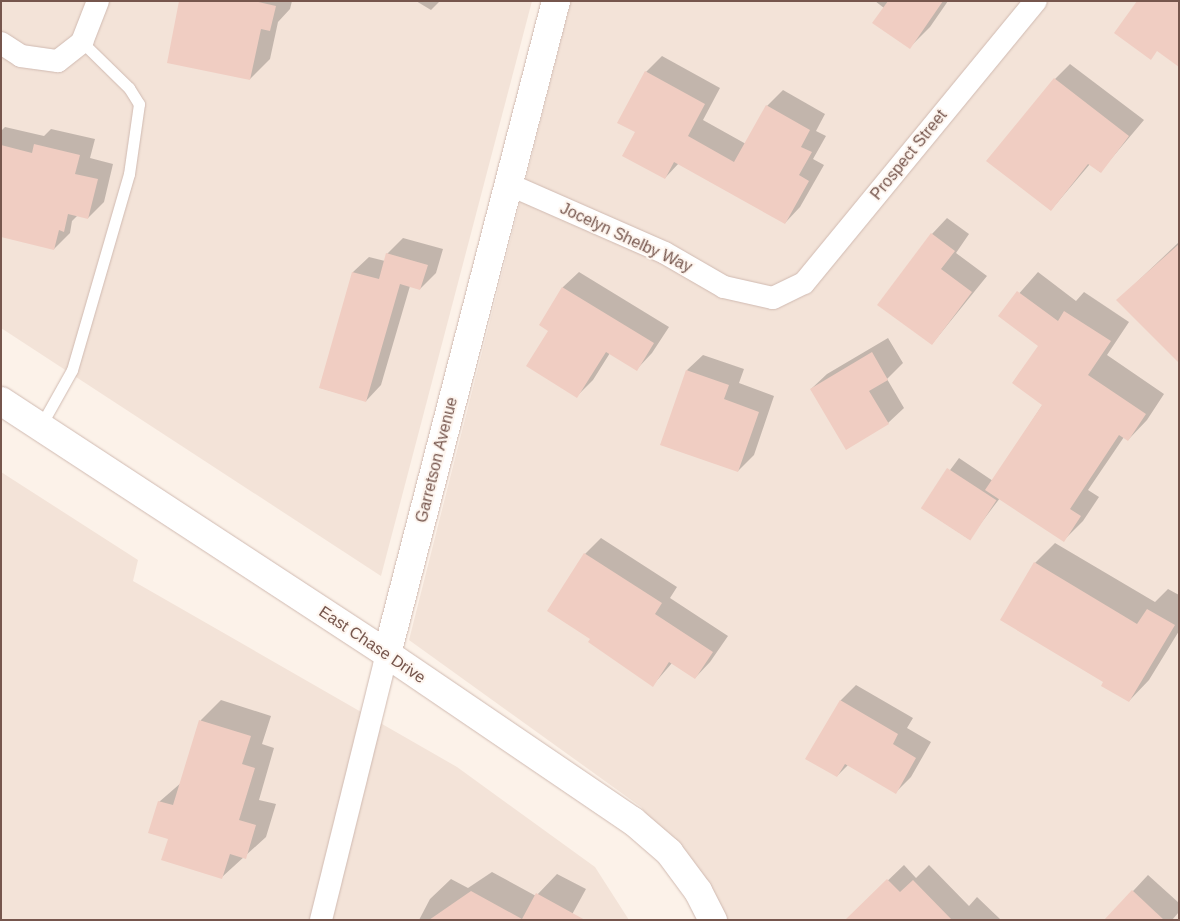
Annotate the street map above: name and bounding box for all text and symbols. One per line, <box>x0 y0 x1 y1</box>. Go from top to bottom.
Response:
street label: Prospect Street <box>867 106 951 204</box>
street label: Jocelyn Shelby Way <box>557 199 695 277</box>
street label: Garretson Avenue <box>412 395 462 525</box>
street label: East Chase Drive <box>315 602 429 688</box>

